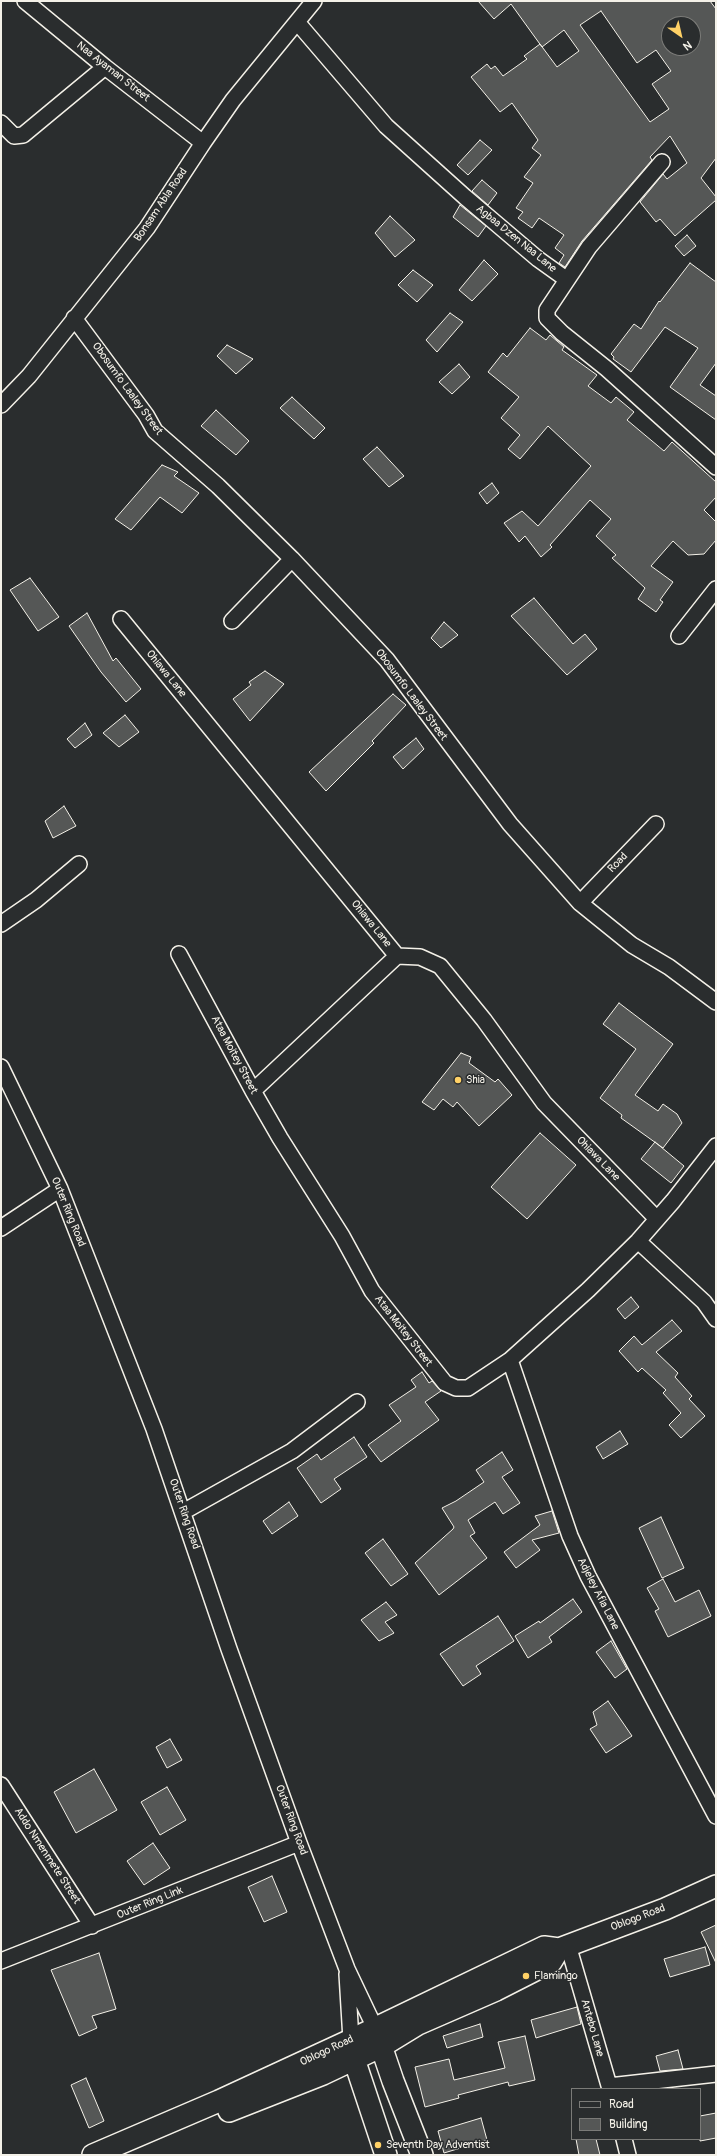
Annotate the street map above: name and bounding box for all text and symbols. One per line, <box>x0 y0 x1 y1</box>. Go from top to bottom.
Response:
north arrow <box>661 16 701 56</box>
text: N <box>681 38 694 53</box>
street label: Naa Ayaman Street <box>74 39 152 105</box>
street label: Bonsam Abla Road <box>132 166 190 244</box>
street label: Agbaa Dzen Naa Lane <box>473 202 559 276</box>
street label: Obosumfo Laaley Street <box>89 340 165 438</box>
street label: Obosumfo Laaley Street <box>372 647 450 743</box>
street label: Ohiawa Lane <box>143 648 189 700</box>
street label: Road <box>605 850 631 876</box>
street label: Ohiawa Lane <box>348 898 394 950</box>
street label: Ataa Moitey Street <box>208 1014 260 1096</box>
place label: Shia <box>466 1073 485 1087</box>
marker: Shia <box>453 1075 463 1085</box>
street label: Ohiawa Lane <box>573 1134 623 1184</box>
street label: Outer Ring Road <box>48 1175 88 1249</box>
street label: Ataa Moitey Street <box>371 1293 435 1369</box>
street label: Outer Ring Road <box>166 1477 202 1551</box>
street label: Adjeley Afia Lane <box>574 1556 622 1632</box>
street label: Outer Ring Road <box>272 1783 310 1857</box>
street label: Addo Nmenmete Street <box>11 1805 83 1907</box>
street label: Outer Ring Link <box>115 1884 185 1922</box>
street label: Oblogo Road <box>609 1902 667 1934</box>
place label: Flamingo <box>534 1969 578 1983</box>
marker: Flamingo <box>521 1971 531 1981</box>
street label: Antebo Lane <box>577 1998 607 2058</box>
street label: Oblogo Road <box>298 2033 356 2069</box>
legend <box>571 2088 701 2140</box>
text: Road <box>609 2097 634 2112</box>
text: Building <box>609 2117 648 2132</box>
place label: Seventh Day Adventist <box>386 2138 490 2152</box>
marker: Seventh Day Adventist <box>373 2140 383 2150</box>

